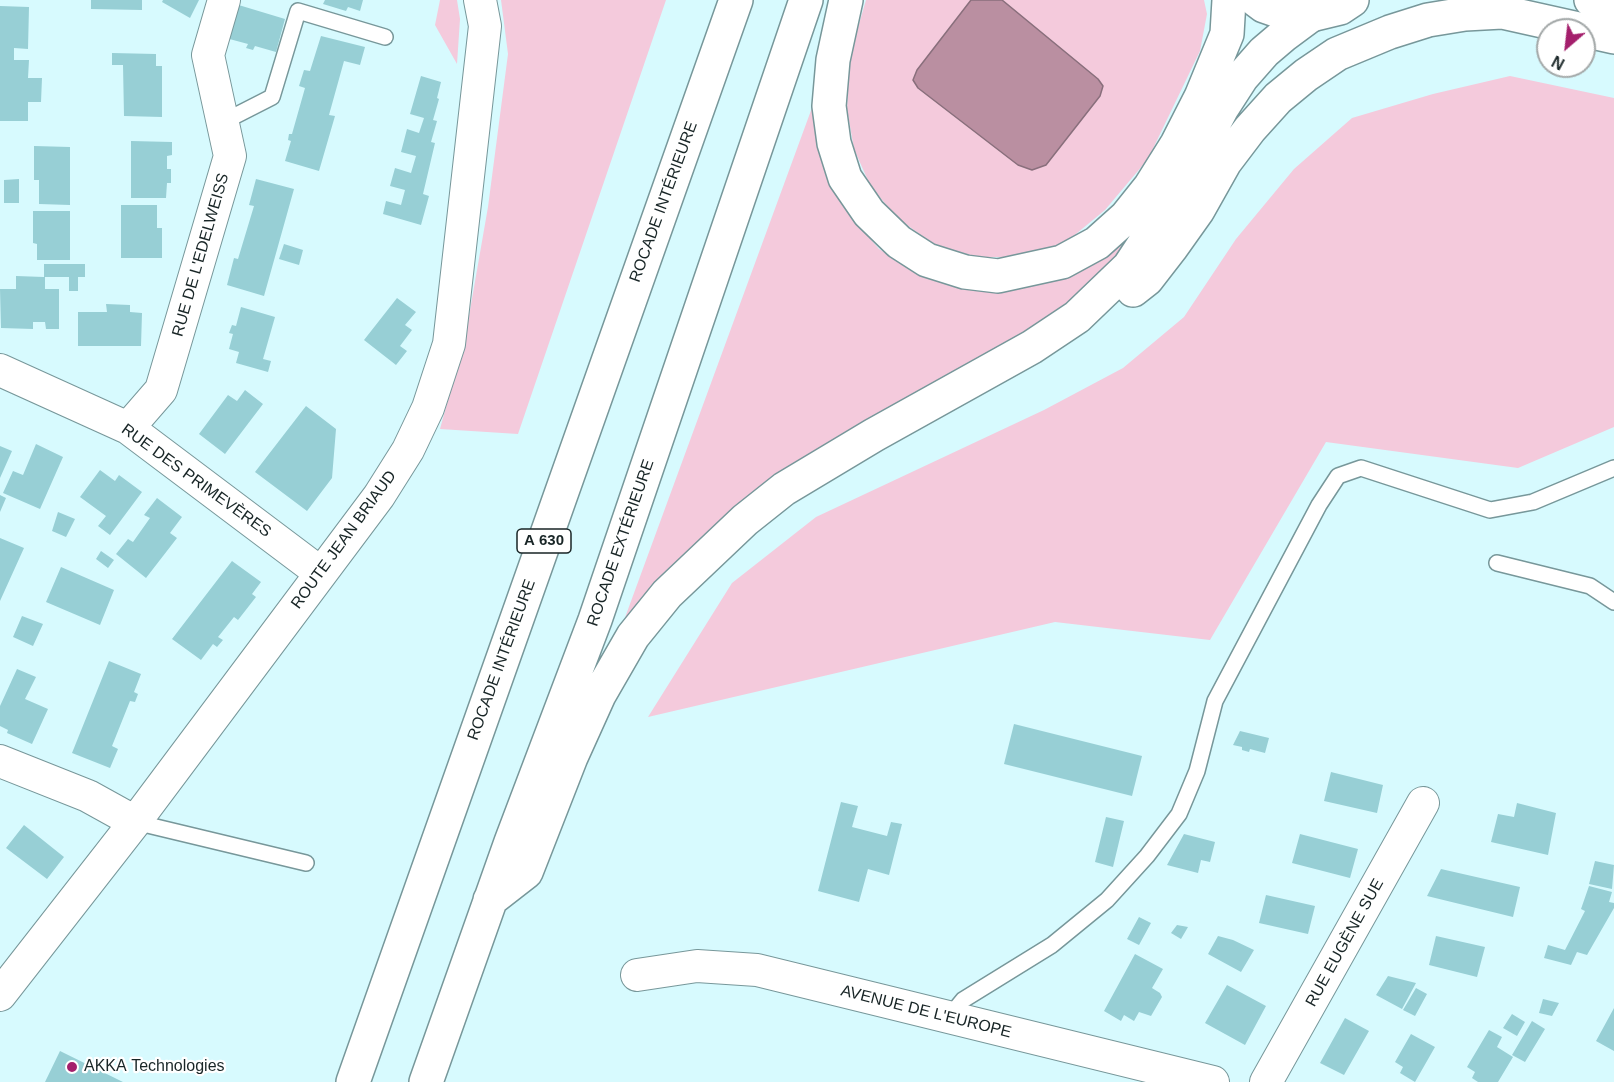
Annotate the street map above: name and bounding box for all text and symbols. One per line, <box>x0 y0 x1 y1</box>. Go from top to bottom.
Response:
north arrow <box>1536 18 1596 78</box>
text: N <box>1549 52 1567 73</box>
street label: ROCADE INTÉRIEURE <box>626 119 702 285</box>
street label: RUE DE L'EDELWEISS <box>168 171 234 339</box>
street label: RUE DES PRIMEVÈRES <box>117 420 275 542</box>
street label: ROCADE EXTÉRIEURE <box>583 457 659 629</box>
street label: ROUTE JEAN BRIAUD <box>287 467 401 613</box>
road number: A 630 <box>517 529 571 553</box>
street label: ROCADE INTÉRIEURE <box>464 577 540 743</box>
street label: RUE EUGÈNE SUE <box>1302 876 1388 1010</box>
street label: AVENUE DE L'EUROPE <box>839 981 1013 1043</box>
place label: AKKA Technologies <box>84 1057 225 1077</box>
marker: AKKA Technologies <box>65 1060 79 1074</box>

